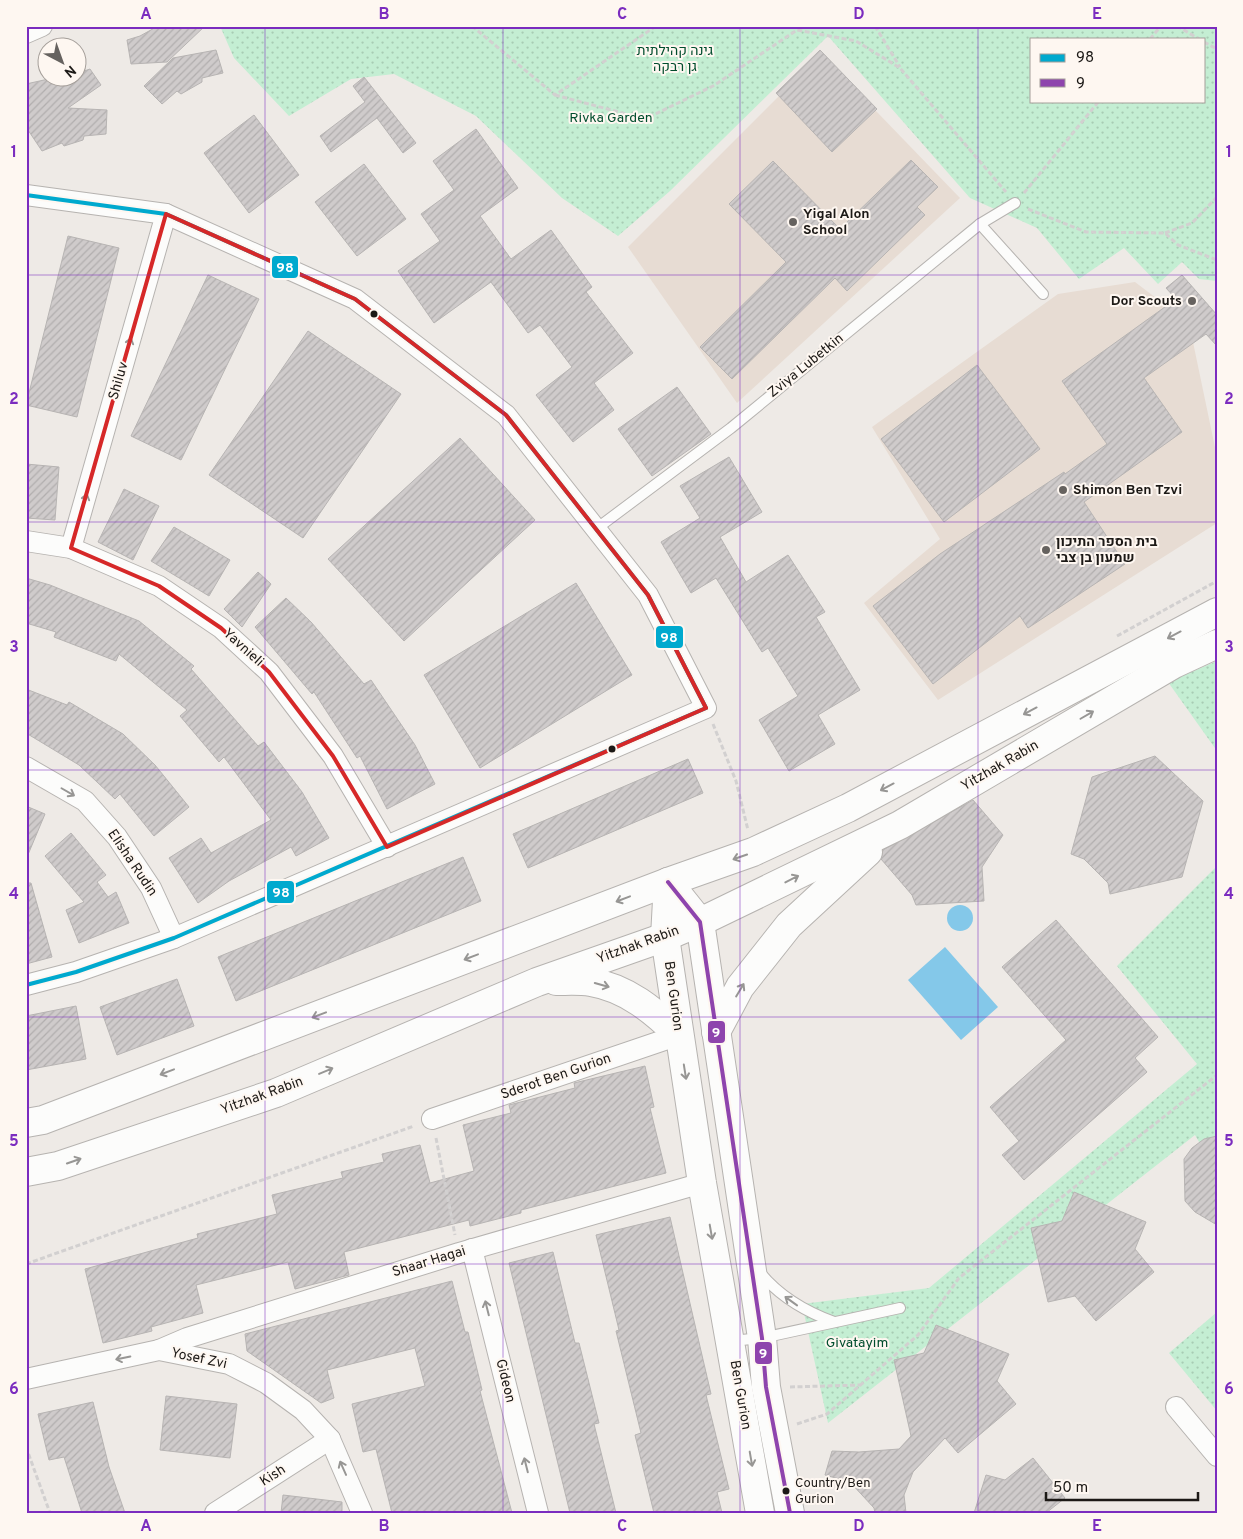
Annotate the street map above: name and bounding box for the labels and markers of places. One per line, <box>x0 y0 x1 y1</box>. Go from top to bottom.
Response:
place label: Yigal Alon School <box>803 206 870 239</box>
marker: Yigal Alon School <box>787 216 799 228</box>
place label: Dor Scouts <box>1111 293 1182 310</box>
marker: Dor Scouts <box>1186 295 1198 307</box>
unlabelled marker <box>369 309 379 319</box>
place label: Shimon Ben Tzvi <box>1073 482 1182 499</box>
marker: Shimon Ben Tzvi <box>1057 484 1069 496</box>
place label: בית הספר התיכון שמעון בן צבי <box>1056 534 1158 567</box>
marker: בית הספר התיכון שמעון בן צבי <box>1040 544 1052 556</box>
unlabelled marker <box>607 744 617 754</box>
place label: Country/Ben Gurion <box>795 1476 870 1508</box>
marker: Country/Ben Gurion <box>781 1486 791 1496</box>

